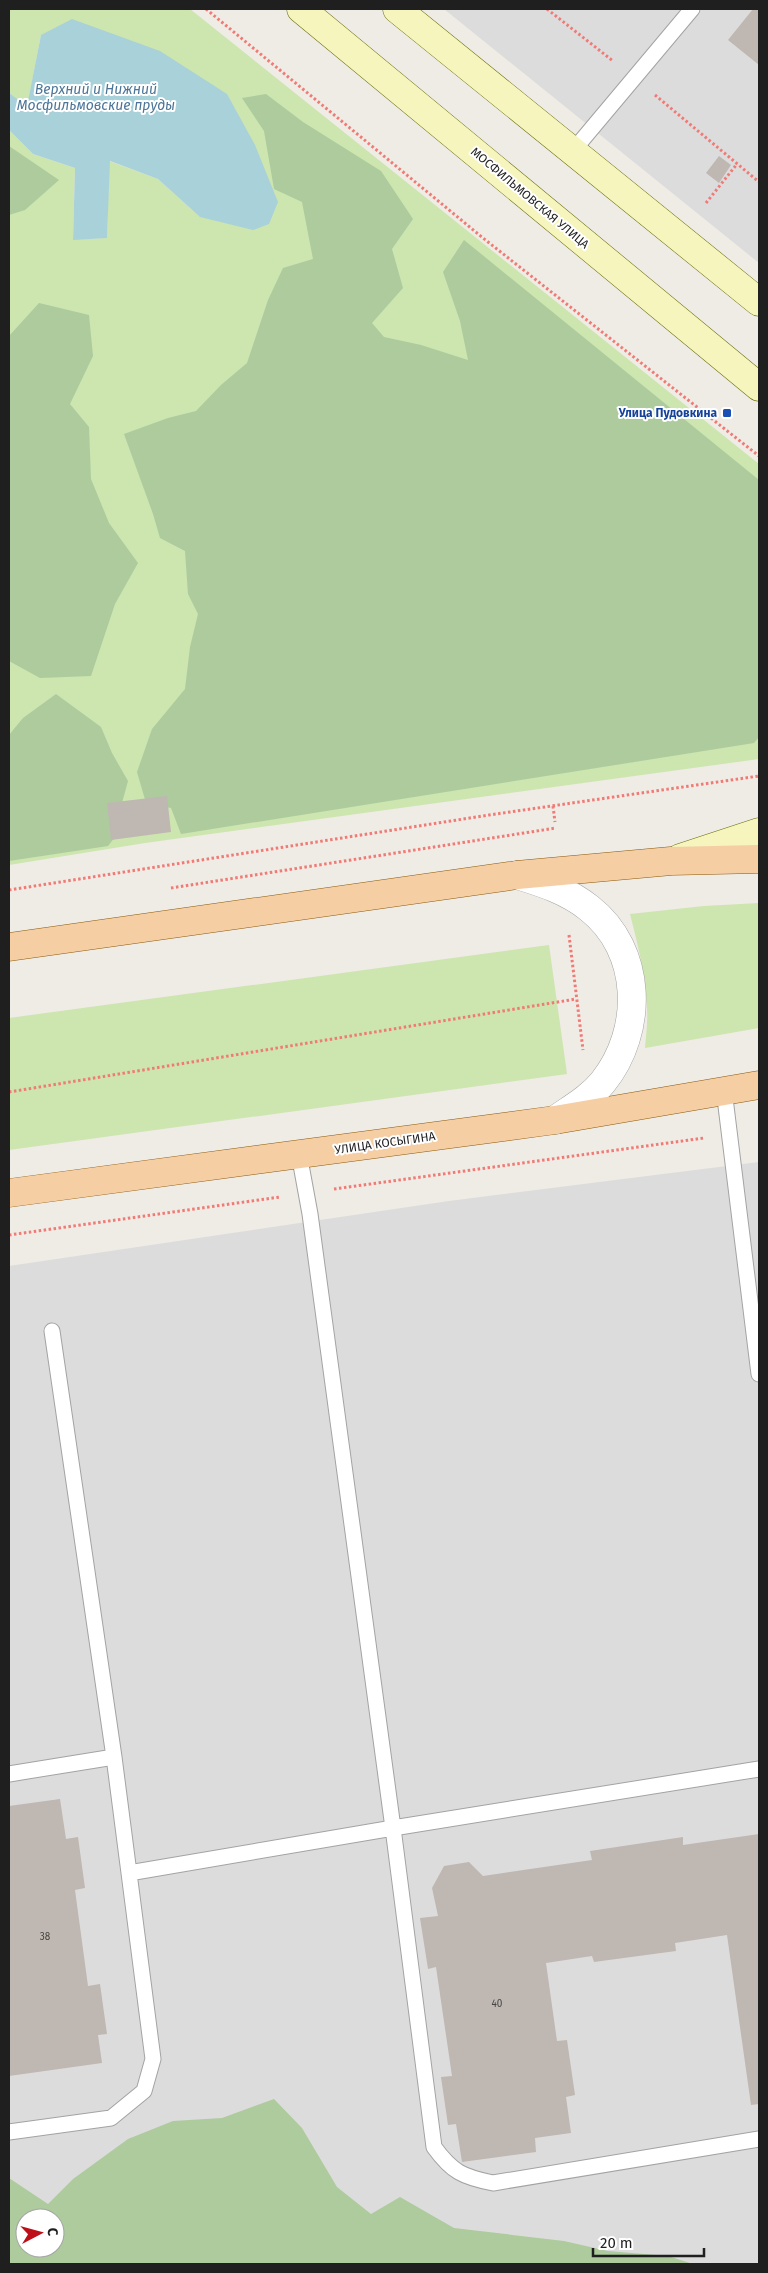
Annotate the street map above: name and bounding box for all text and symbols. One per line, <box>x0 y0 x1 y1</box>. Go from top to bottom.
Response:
water label: Верхний и Нижний Мосфильмовские пруды <box>17 81 175 114</box>
street label: МОСФИЛЬМОВСКАЯ УЛИЦА <box>468 144 592 252</box>
place label: Улица Пудовкина <box>618 406 717 420</box>
marker: Улица Пудовкина <box>721 407 733 419</box>
street label: УЛИЦА КОСЫГИНА <box>334 1129 436 1157</box>
house number: 38 <box>40 1931 51 1943</box>
house number: 40 <box>492 1998 503 2010</box>
north arrow <box>15 2208 65 2258</box>
scale bar <box>593 2226 704 2258</box>
text: С <box>44 2227 61 2237</box>
text: 20 m <box>600 2234 633 2252</box>

